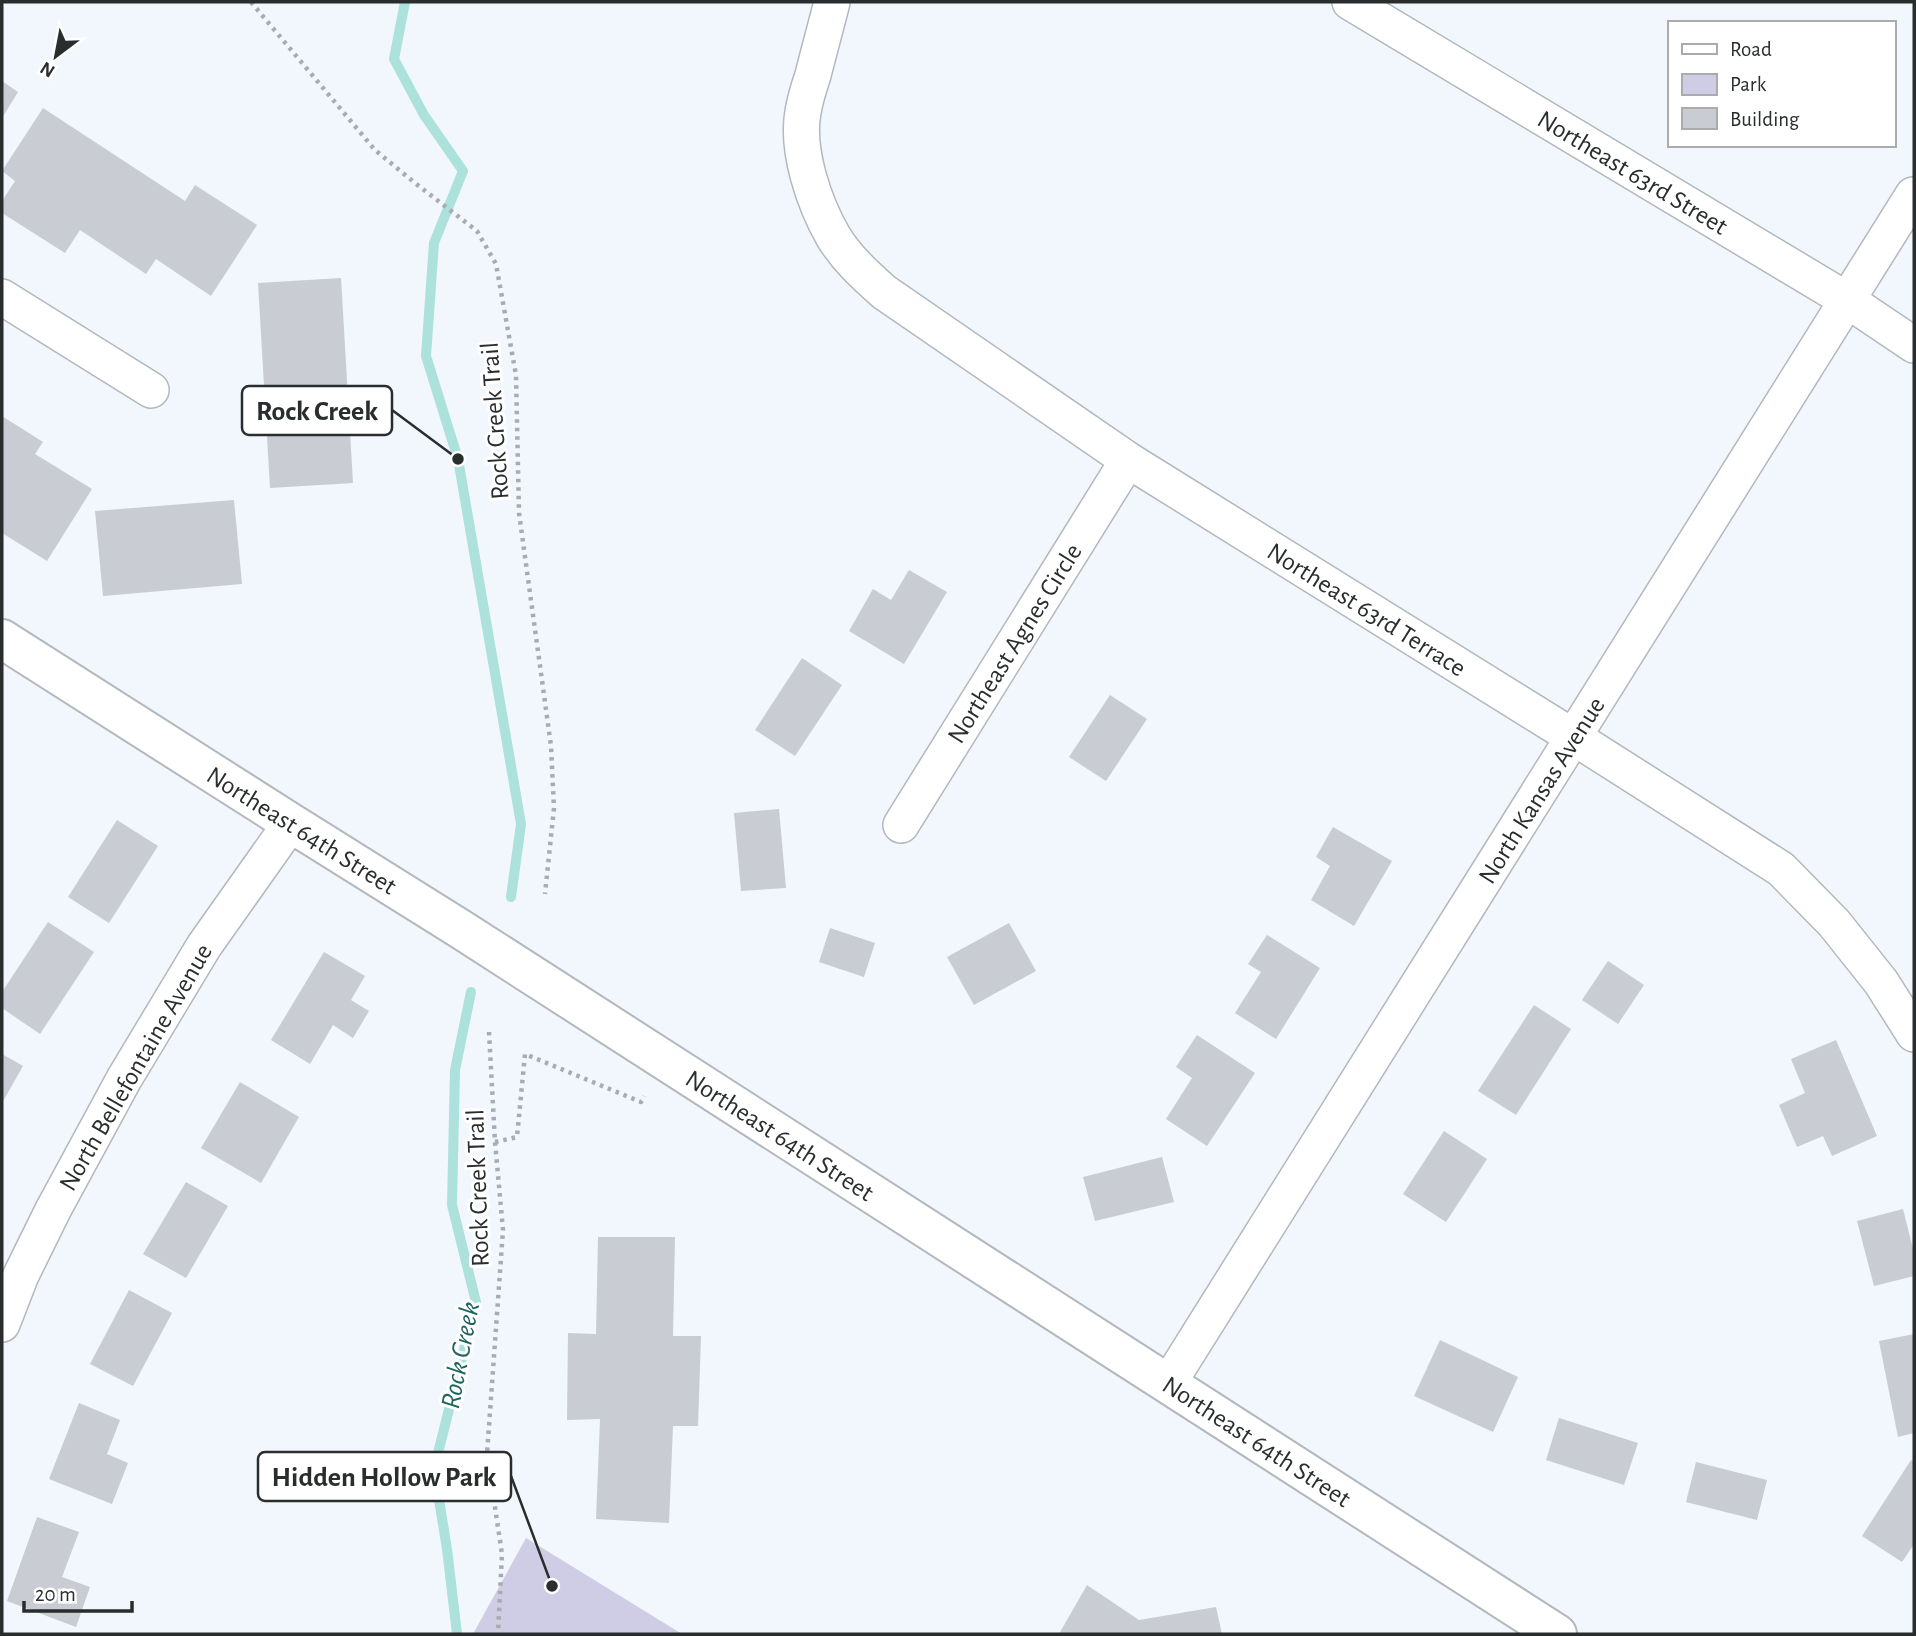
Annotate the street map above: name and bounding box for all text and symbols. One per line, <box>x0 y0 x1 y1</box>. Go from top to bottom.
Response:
north arrow <box>21 21 91 91</box>
legend <box>1668 21 1895 147</box>
text: Road <box>1730 39 1772 60</box>
text: N <box>37 58 58 81</box>
text: Park <box>1730 74 1767 95</box>
street label: Northeast 63rd Street <box>1533 106 1732 240</box>
text: Building <box>1730 109 1800 130</box>
street label: Rock Creek Trail <box>477 341 513 501</box>
callout: Rock Creek <box>242 386 392 435</box>
text: Rock Creek <box>256 398 378 426</box>
street label: Northeast 63rd Terrace <box>1263 538 1470 681</box>
street label: Northeast Agnes Circle <box>943 539 1087 748</box>
street label: North Kansas Avenue <box>1474 693 1610 888</box>
street label: Northeast 64th Street <box>202 762 401 900</box>
street label: North Bellefontaine Avenue <box>55 940 217 1195</box>
street label: Northeast 64th Street <box>681 1066 878 1206</box>
street label: Rock Creek Trail <box>462 1109 494 1267</box>
water label: Rock Creek <box>437 1299 485 1411</box>
street label: Northeast 64th Street <box>1158 1372 1355 1512</box>
callout: Hidden Hollow Park <box>258 1452 511 1501</box>
text: Hidden Hollow Park <box>272 1464 497 1492</box>
scale bar <box>24 1570 133 1614</box>
text: 20 m <box>35 1584 76 1605</box>

